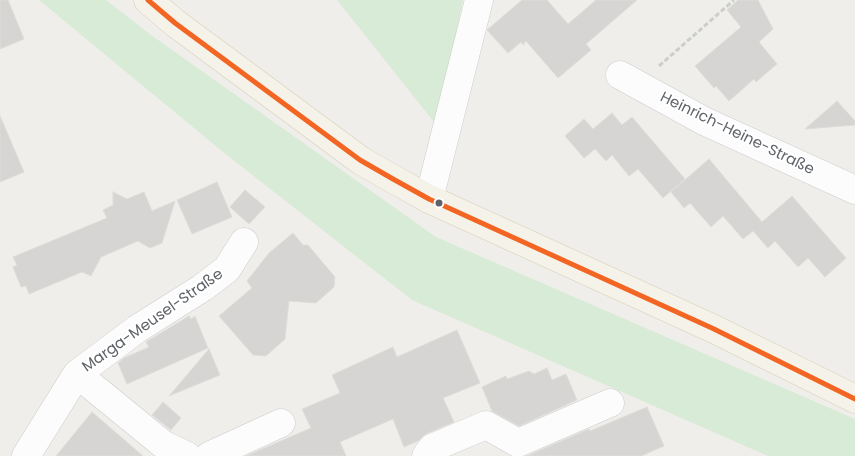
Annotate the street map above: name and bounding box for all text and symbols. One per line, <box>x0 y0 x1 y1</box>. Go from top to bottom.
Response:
street label: Heinrich-Heine-Straße <box>657 89 817 179</box>
unlabelled marker <box>434 198 444 208</box>
street label: Marga-Meusel-Straße <box>79 266 227 376</box>

